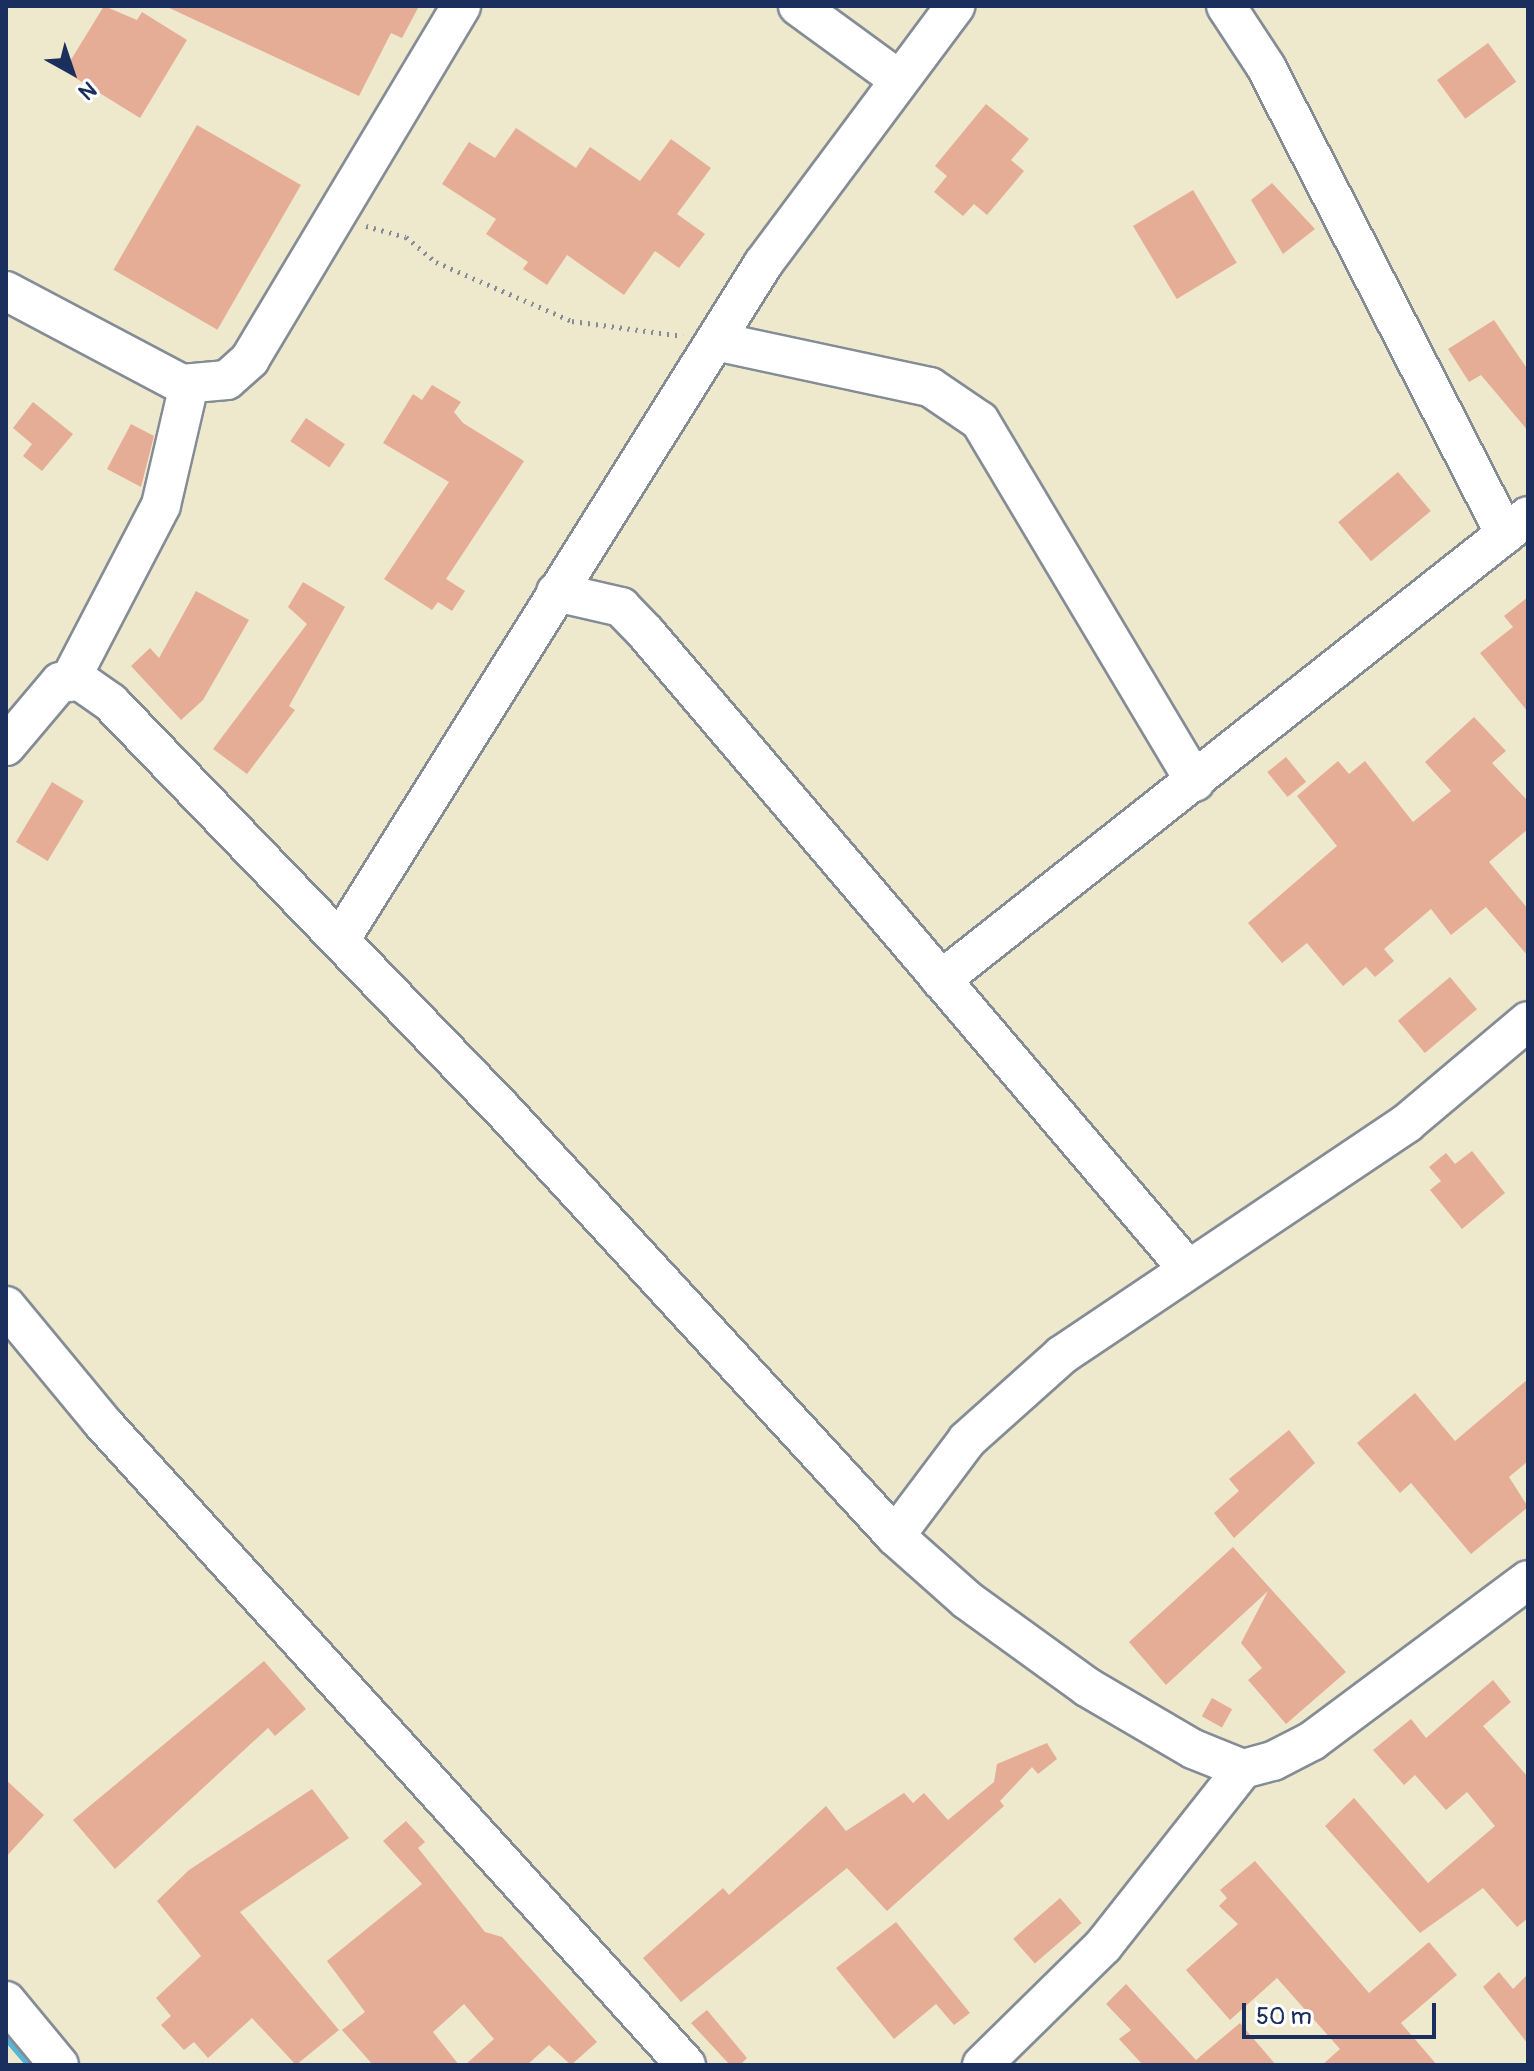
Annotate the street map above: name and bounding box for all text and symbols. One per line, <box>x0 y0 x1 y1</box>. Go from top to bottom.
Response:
north arrow <box>32 32 112 112</box>
text: N <box>73 75 102 106</box>
scale bar <box>1246 1987 1440 2037</box>
text: 50 m <box>1256 2002 1312 2031</box>

